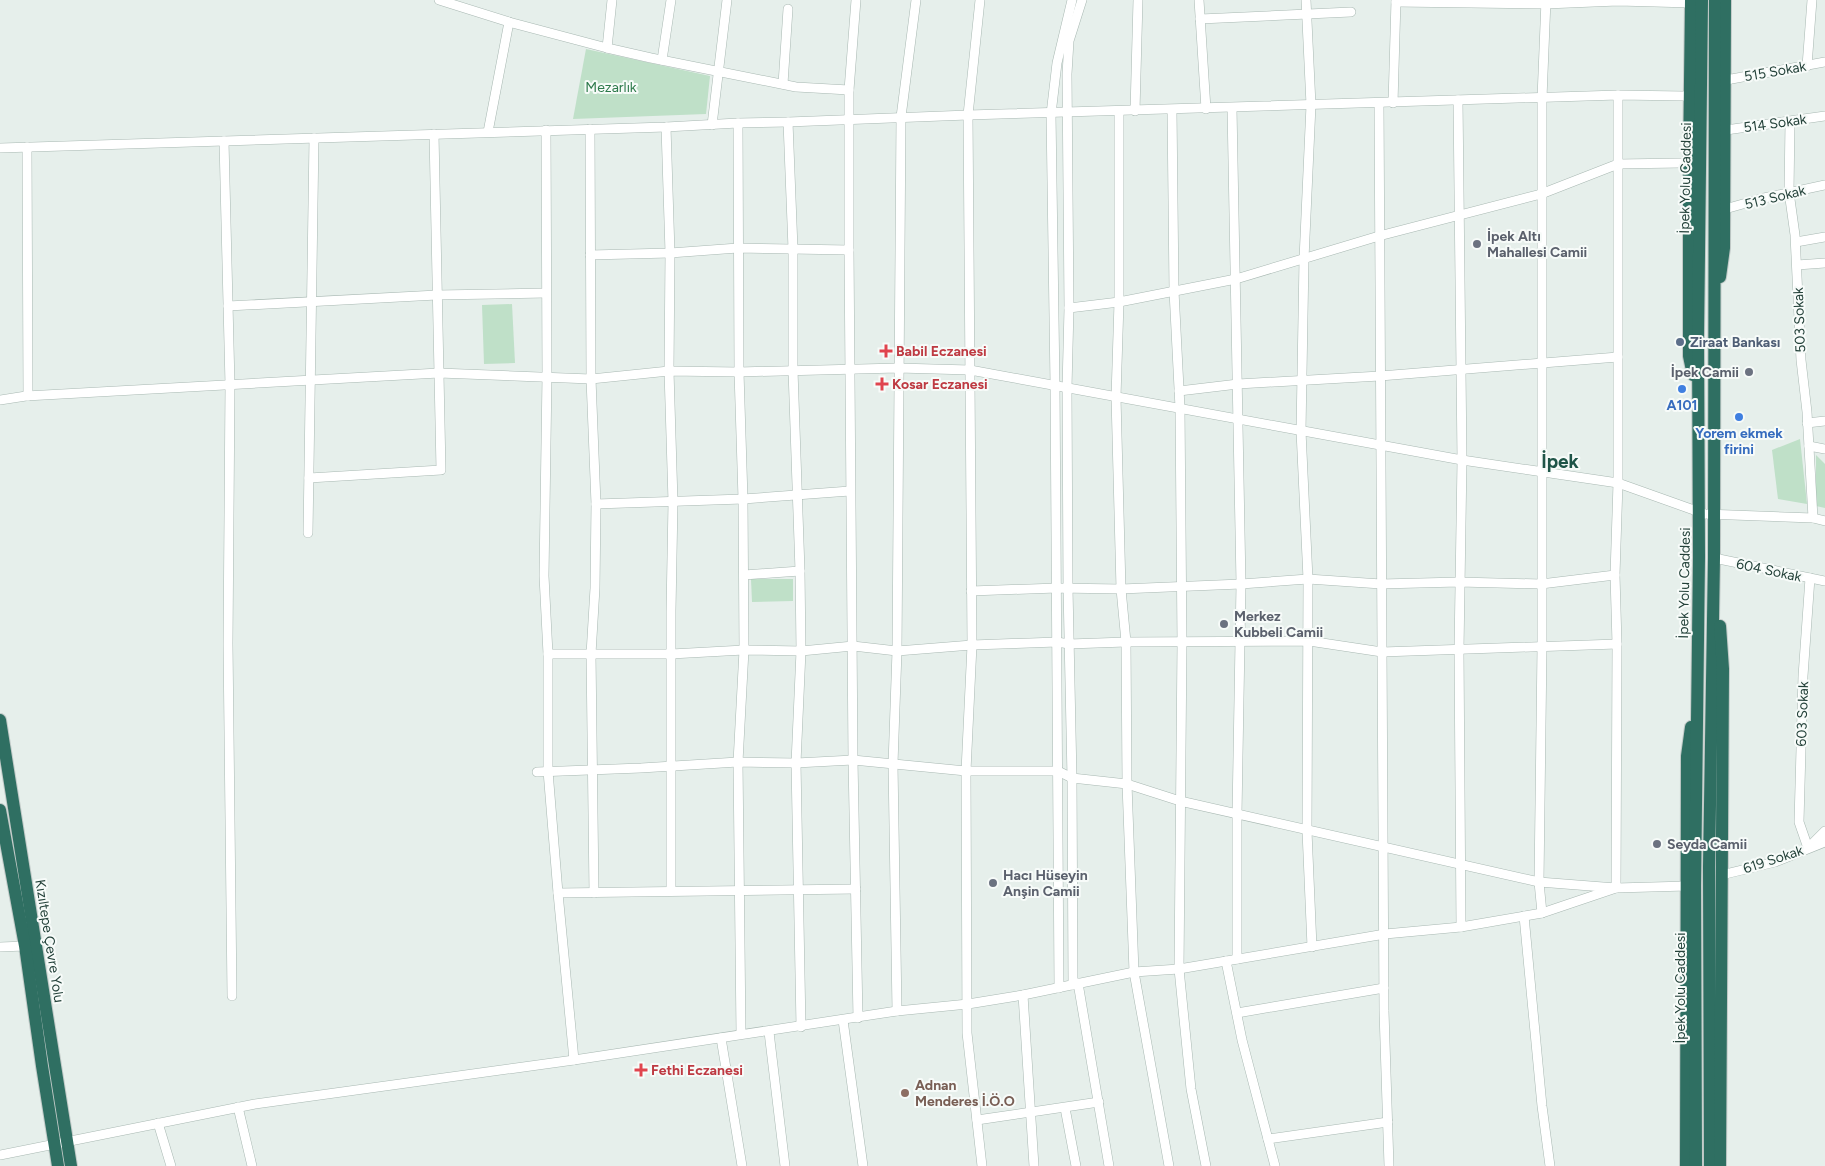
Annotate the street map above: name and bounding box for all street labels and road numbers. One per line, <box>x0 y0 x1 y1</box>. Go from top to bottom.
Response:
street label: 515 Sokak <box>1743 58 1808 85</box>
street label: 514 Sokak <box>1743 111 1808 136</box>
street label: İpek Yolu Caddesi <box>1676 122 1695 234</box>
street label: 513 Sokak <box>1743 182 1808 213</box>
street label: 503 Sokak <box>1790 287 1809 353</box>
street label: İpek Yolu Caddesi <box>1675 527 1694 639</box>
street label: 604 Sokak <box>1735 555 1803 586</box>
street label: 603 Sokak <box>1793 681 1812 747</box>
street label: 619 Sokak <box>1741 842 1806 877</box>
street label: Kızıltepe Çevre Yolu <box>31 878 68 1004</box>
street label: İpek Yolu Caddesi <box>1672 932 1689 1044</box>

